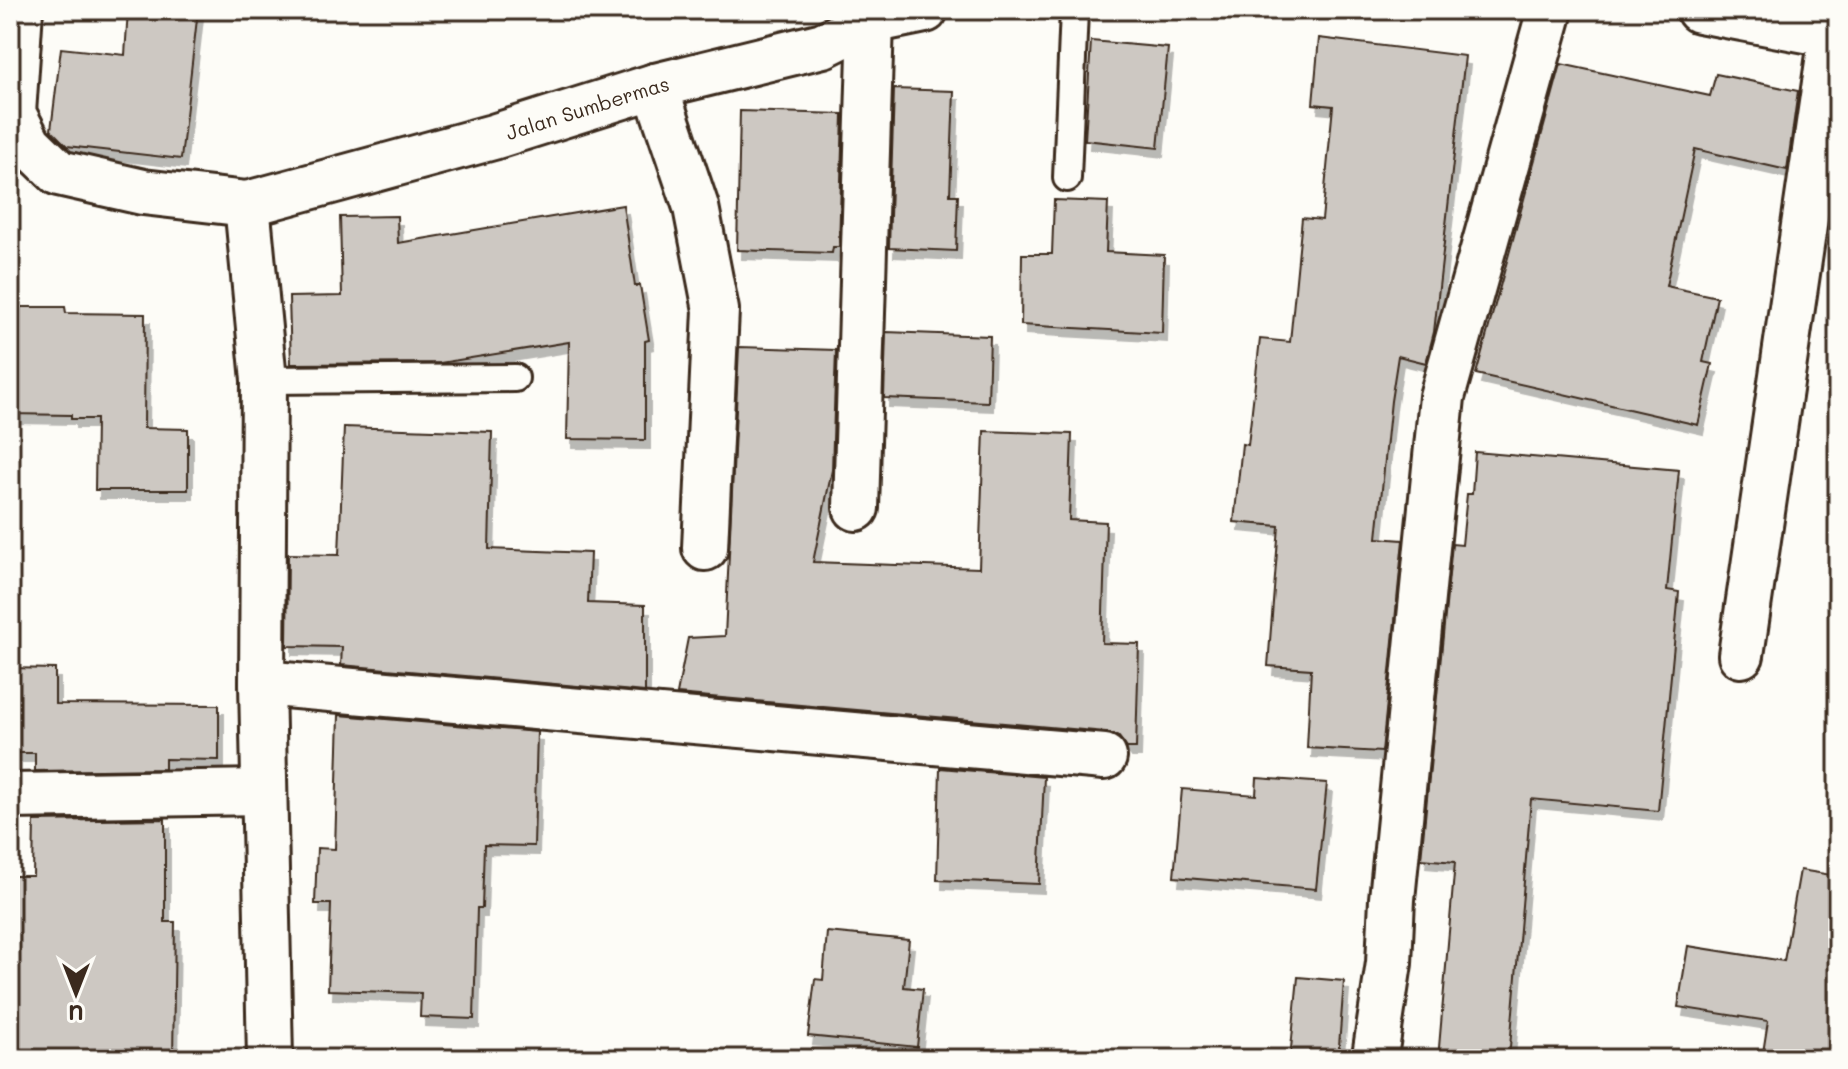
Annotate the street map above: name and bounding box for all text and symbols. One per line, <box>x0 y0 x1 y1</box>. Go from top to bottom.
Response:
street label: Jalan Sumbermas <box>503 70 672 145</box>
north arrow <box>36 953 116 1033</box>
text: U <box>68 999 84 1028</box>

